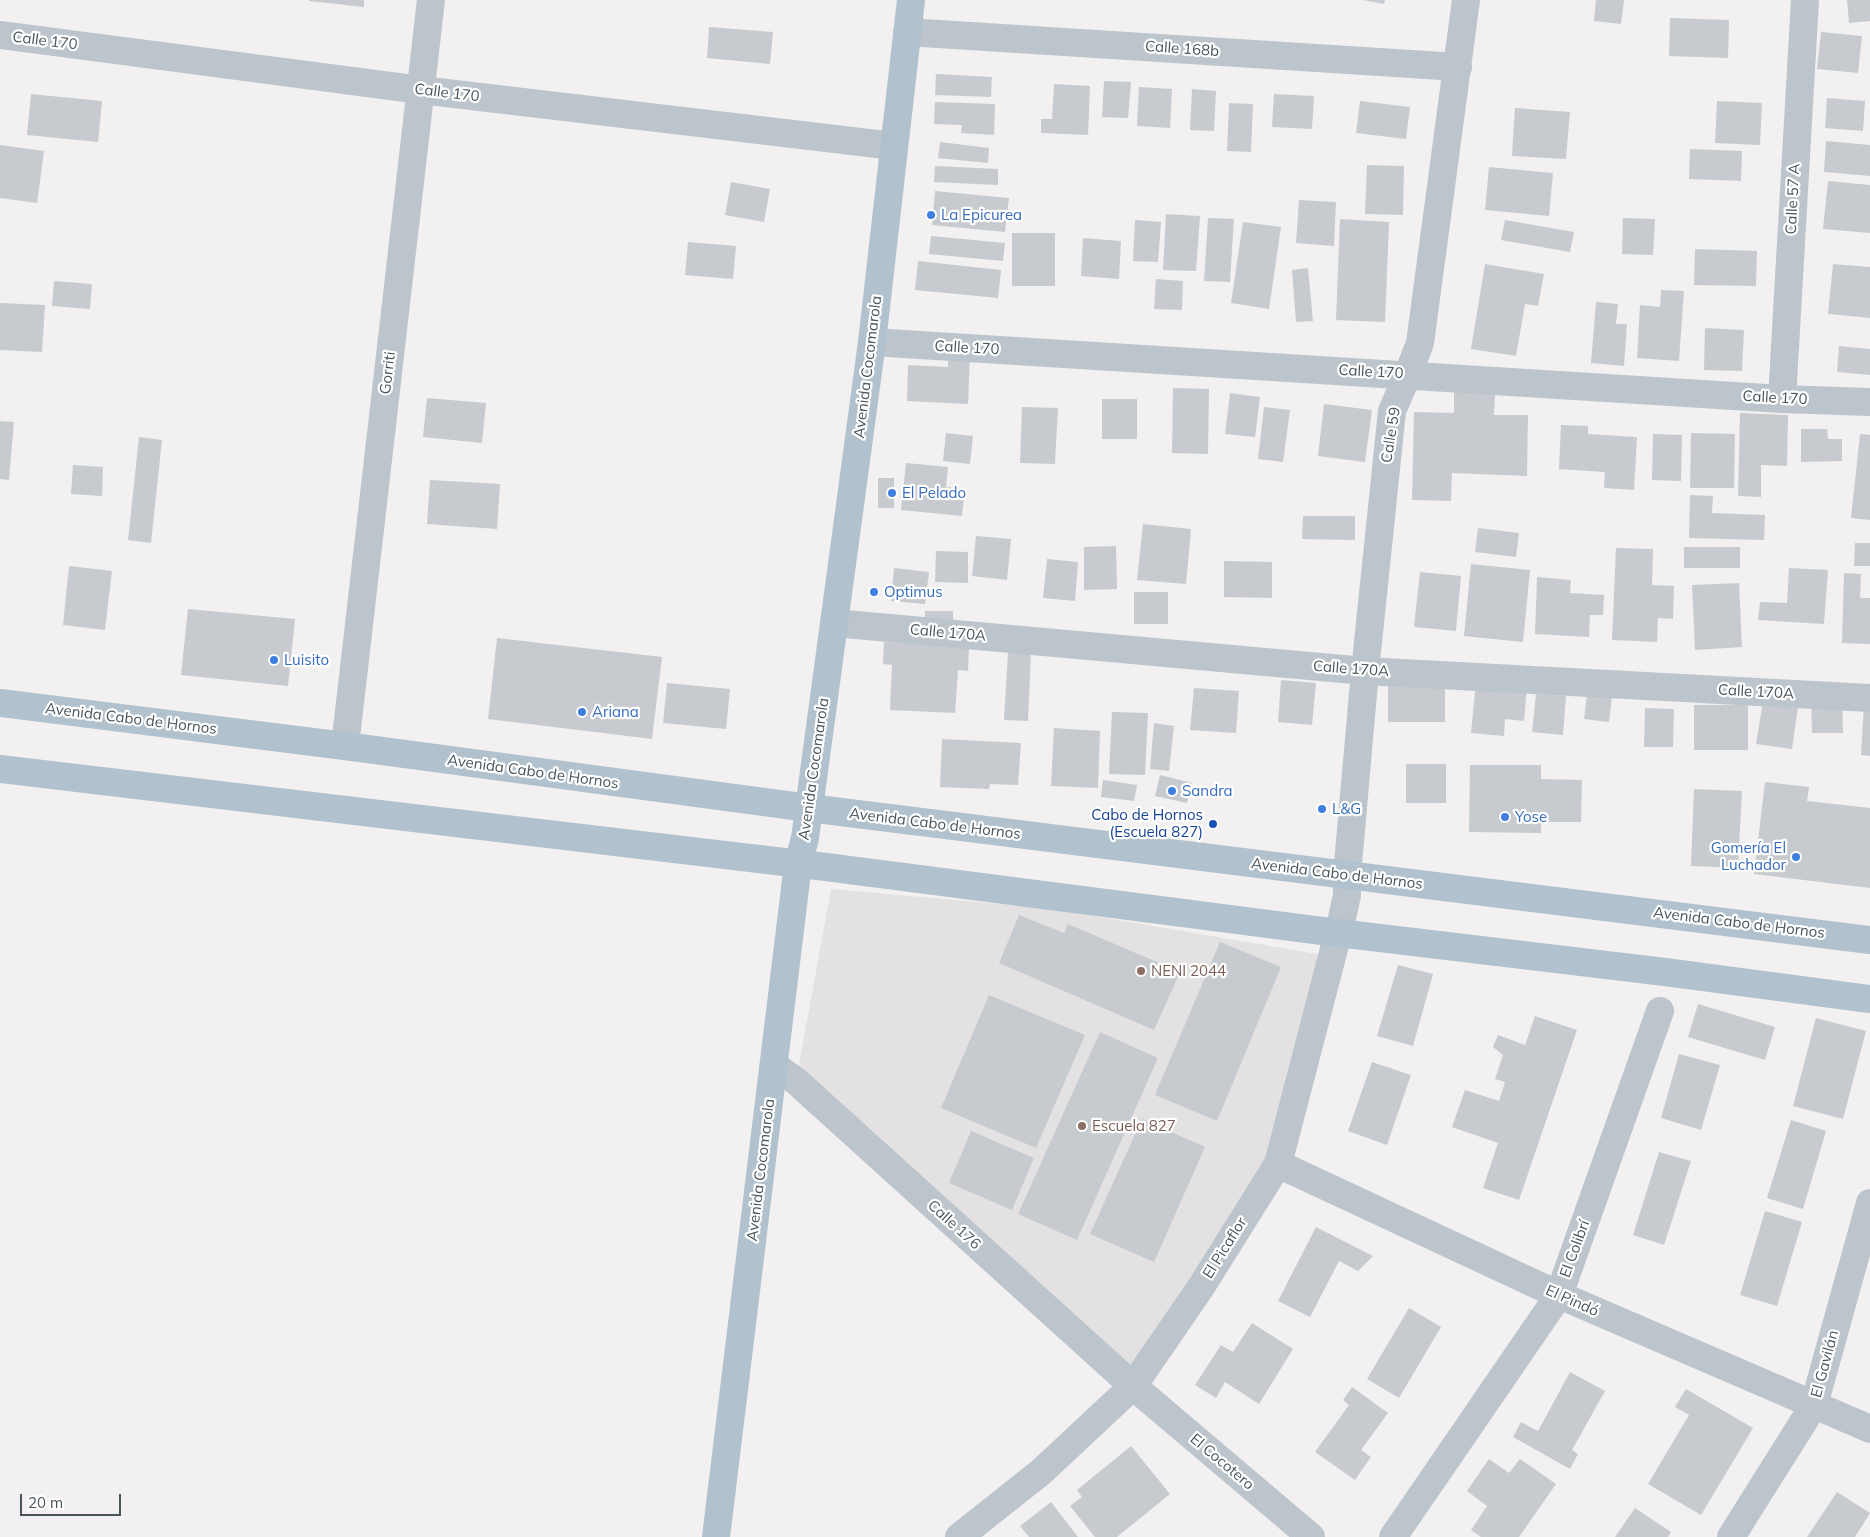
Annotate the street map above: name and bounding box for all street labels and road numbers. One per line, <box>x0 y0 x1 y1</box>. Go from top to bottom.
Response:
street label: Calle 170 <box>12 28 78 54</box>
street label: Calle 168b <box>1144 37 1220 61</box>
street label: Calle 170 <box>414 80 480 106</box>
street label: Calle 57 A <box>1782 163 1804 235</box>
street label: Avenida Cocomarola <box>850 295 886 439</box>
street label: Calle 170 <box>934 337 1000 359</box>
street label: Gorriti <box>376 351 400 395</box>
street label: Calle 170 <box>1338 361 1404 383</box>
street label: Calle 170 <box>1742 387 1808 409</box>
street label: Calle 59 <box>1378 406 1404 464</box>
street label: Calle 170A <box>909 621 987 645</box>
street label: Calle 170A <box>1312 657 1390 681</box>
street label: Calle 170A <box>1717 681 1795 703</box>
street label: Avenida Cocomarola <box>795 697 833 841</box>
street label: Avenida Cabo de Hornos <box>44 700 218 738</box>
street label: Avenida Cabo de Hornos <box>446 751 620 793</box>
street label: Avenida Cabo de Hornos <box>848 805 1022 843</box>
street label: Avenida Cabo de Hornos <box>1250 855 1424 893</box>
street label: Avenida Cabo de Hornos <box>1652 904 1826 942</box>
street label: Avenida Cocomarola <box>743 1098 779 1242</box>
street label: Calle 176 <box>924 1196 984 1254</box>
street label: El Picaflor <box>1199 1214 1251 1282</box>
street label: El Colibrí <box>1556 1218 1594 1280</box>
street label: El Pindó <box>1543 1281 1601 1321</box>
street label: El Gavilán <box>1807 1328 1843 1400</box>
street label: El Cocotero <box>1186 1430 1258 1494</box>

